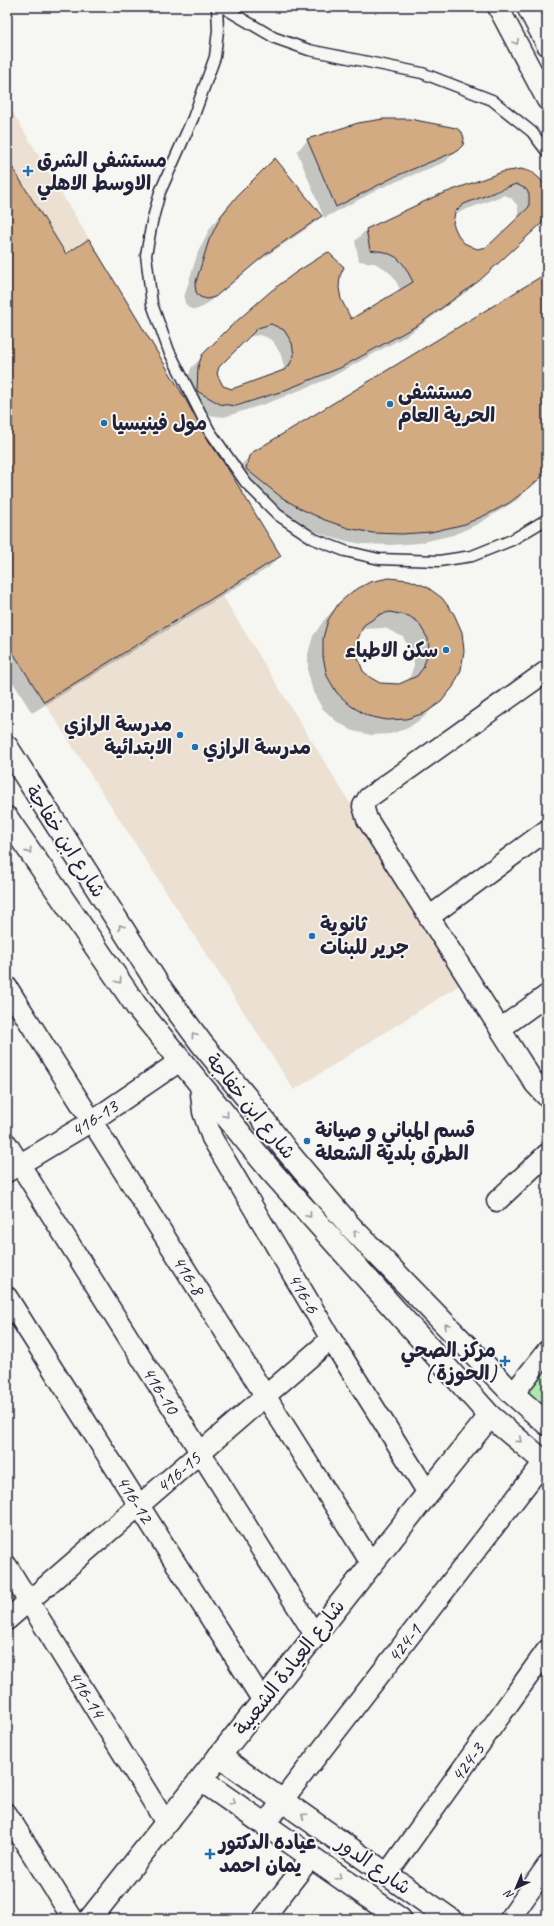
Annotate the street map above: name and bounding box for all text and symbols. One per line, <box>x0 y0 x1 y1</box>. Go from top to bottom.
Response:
one-way arrow <box>512 37 519 45</box>
place label: مستشفى الشرق الاوسط الاهلي <box>37 148 167 201</box>
marker: مستشفى الشرق الاوسط الاهلي <box>22 165 34 177</box>
place label: مستشفى الحرية العام <box>398 380 495 430</box>
marker: مستشفى الحرية العام <box>385 399 395 409</box>
place label: مول فينيسيا <box>112 411 207 436</box>
marker: مول فينيسيا <box>99 418 109 428</box>
place label: سكن الاطباء <box>345 638 438 663</box>
marker: سكن الاطباء <box>441 645 451 655</box>
place label: مدرسة الرازي الابتدائية <box>64 712 172 760</box>
marker: مدرسة الرازي الابتدائية <box>175 730 185 740</box>
place label: مدرسة الرازي <box>203 735 311 763</box>
marker: مدرسة الرازي <box>190 742 200 752</box>
street label: شارع ابن خفاجة <box>19 780 111 903</box>
one-way arrow <box>24 846 31 853</box>
place label: ثانوية جرير للبنات <box>320 912 409 960</box>
one-way arrow <box>119 924 126 931</box>
marker: ثانوية جرير للبنات <box>307 931 317 941</box>
one-way arrow <box>114 976 121 983</box>
one-way arrow <box>192 1032 199 1039</box>
street label: شارع ابن خفاجة <box>199 1048 301 1165</box>
street label: 416-13 <box>66 1093 124 1143</box>
one-way arrow <box>221 1110 228 1117</box>
place label: قسم المباني و صيانة الطرق بلدية الشعلة <box>315 1118 475 1166</box>
marker: قسم المباني و صيانة الطرق بلدية الشعلة <box>302 1136 312 1146</box>
one-way arrow <box>304 1210 311 1218</box>
one-way arrow <box>353 1230 361 1238</box>
street label: 416-8 <box>167 1251 211 1302</box>
street label: 416-6 <box>282 1269 326 1319</box>
one-way arrow <box>444 1323 451 1331</box>
place label: مركز الصحي ( الحوزة) <box>401 1338 497 1386</box>
marker: مركز الصحي ( الحوزة) <box>499 1355 511 1367</box>
street label: 416-10 <box>136 1362 186 1420</box>
one-way arrow <box>514 1436 521 1443</box>
street label: 416-15 <box>151 1445 207 1499</box>
street label: 416-12 <box>110 1471 160 1529</box>
street label: شارع العيادة الشعبية <box>229 1594 351 1741</box>
street label: 424-1 <box>381 1618 428 1668</box>
street label: 416-14 <box>62 1666 112 1724</box>
street label: 424-3 <box>445 1736 491 1787</box>
one-way arrow <box>228 1797 235 1804</box>
one-way arrow <box>301 1814 308 1821</box>
place label: عياده الدكتور يمان احمد <box>217 1830 317 1878</box>
street label: شارع الدور <box>329 1830 416 1901</box>
marker: عياده الدكتور يمان احمد <box>204 1848 216 1860</box>
north arrow <box>496 1868 536 1908</box>
one-way arrow <box>335 1872 342 1880</box>
text: N <box>500 1886 516 1903</box>

